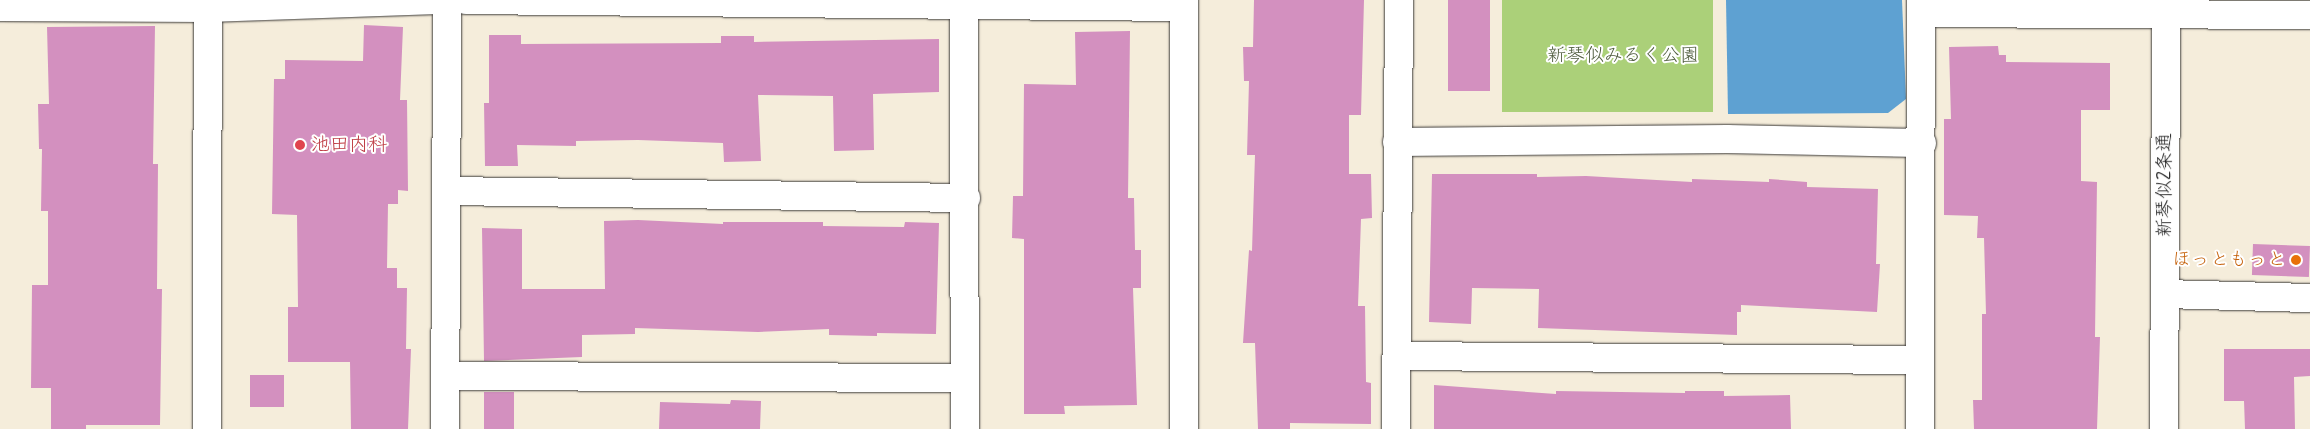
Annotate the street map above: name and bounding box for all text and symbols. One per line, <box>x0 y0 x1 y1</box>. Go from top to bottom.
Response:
park label: 新琴似みるく公園 <box>1547 45 1699 67</box>
street label: 新琴似2条通 <box>2154 133 2176 237</box>
place label: 池田内科 <box>311 134 387 156</box>
marker: 池田内科 <box>293 138 307 152</box>
place label: ほっともっと <box>2172 249 2286 271</box>
marker: ほっともっと <box>2290 254 2302 266</box>

